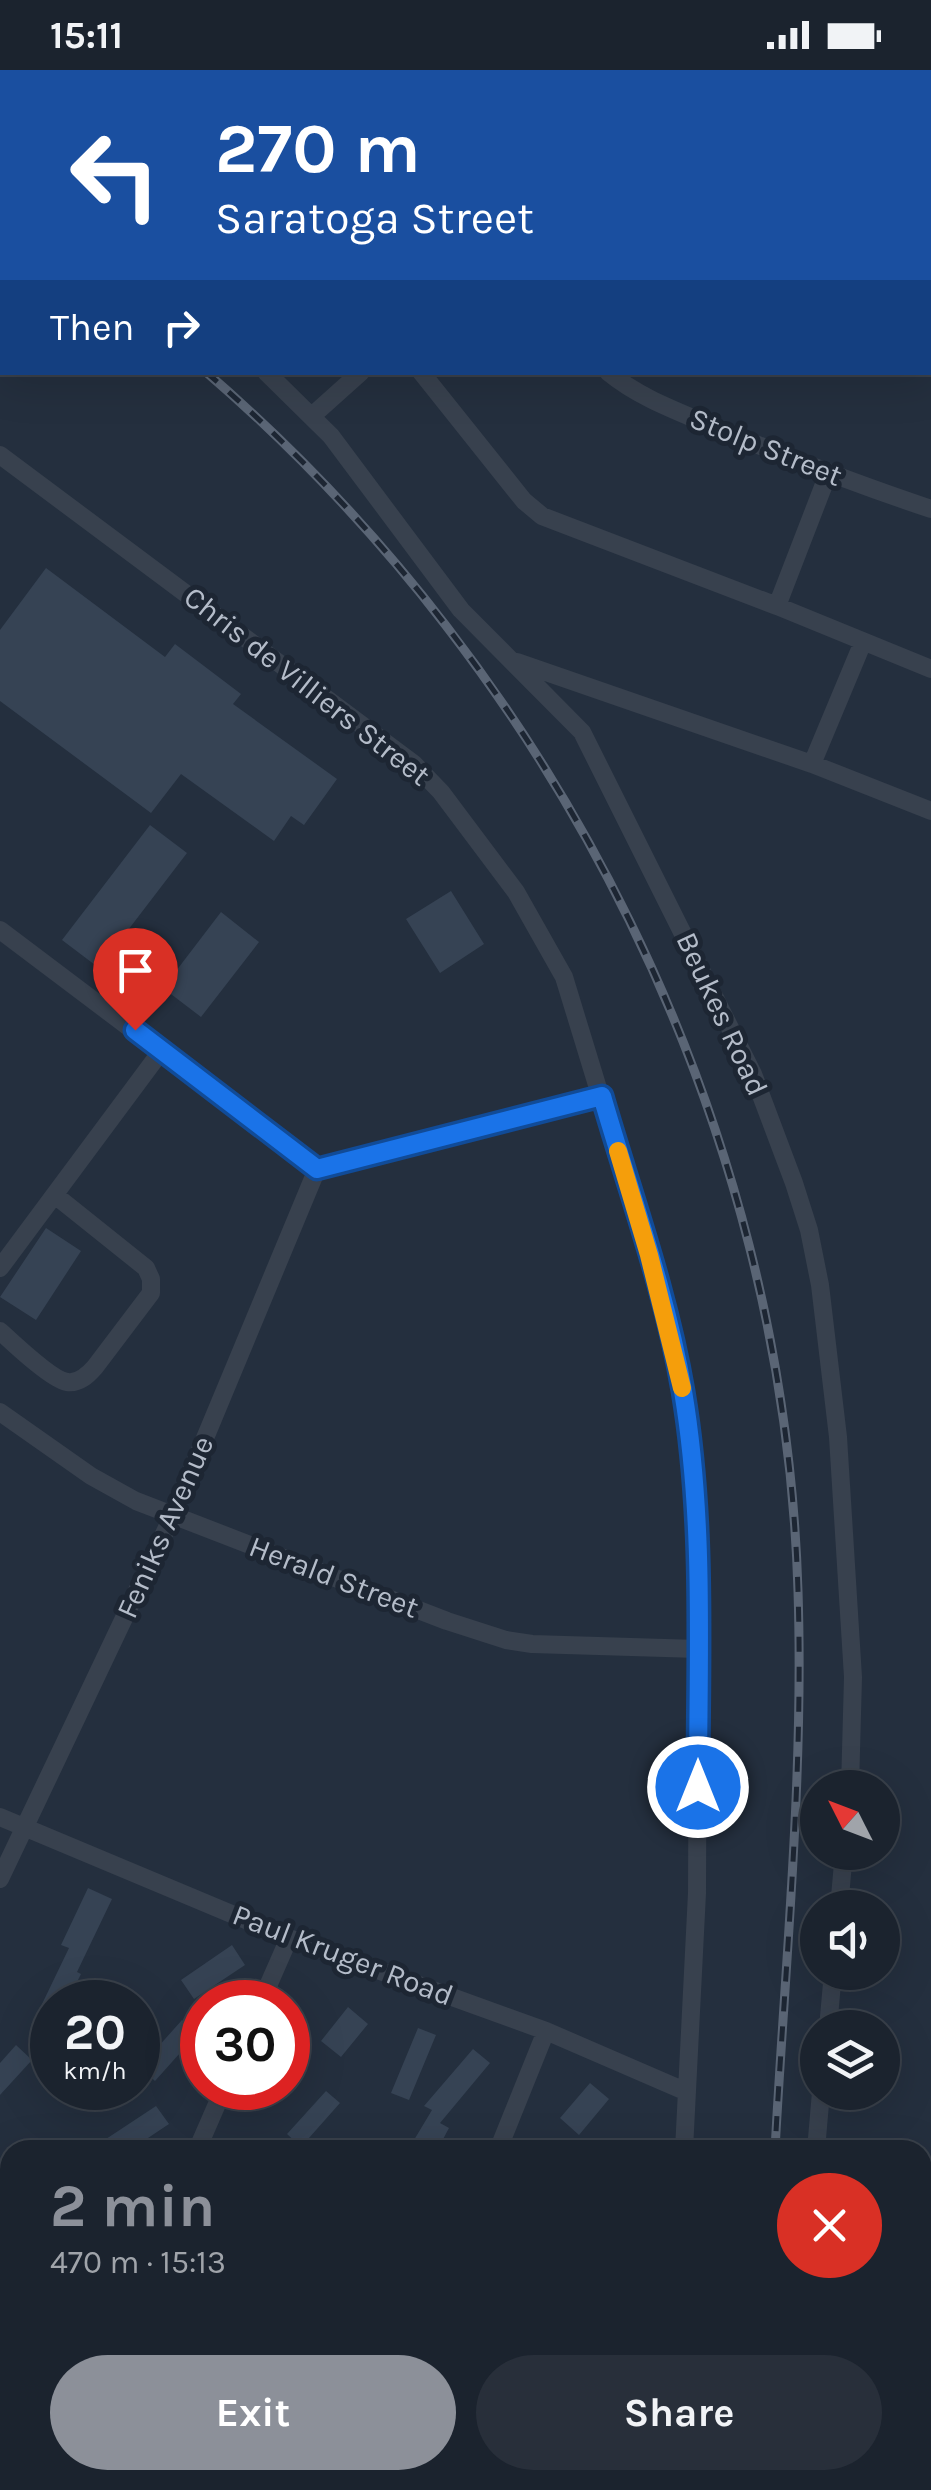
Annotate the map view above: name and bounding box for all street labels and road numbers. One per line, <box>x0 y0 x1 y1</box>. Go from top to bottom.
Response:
street label: Stolp Street <box>685 400 847 494</box>
street label: Chris de Villiers Street <box>177 579 437 793</box>
street label: Beukes Road <box>668 926 776 1102</box>
street label: Feniks Avenue <box>109 1430 221 1624</box>
street label: Herald Street <box>244 1528 424 1626</box>
street label: Paul Kruger Road <box>228 1896 458 2014</box>

